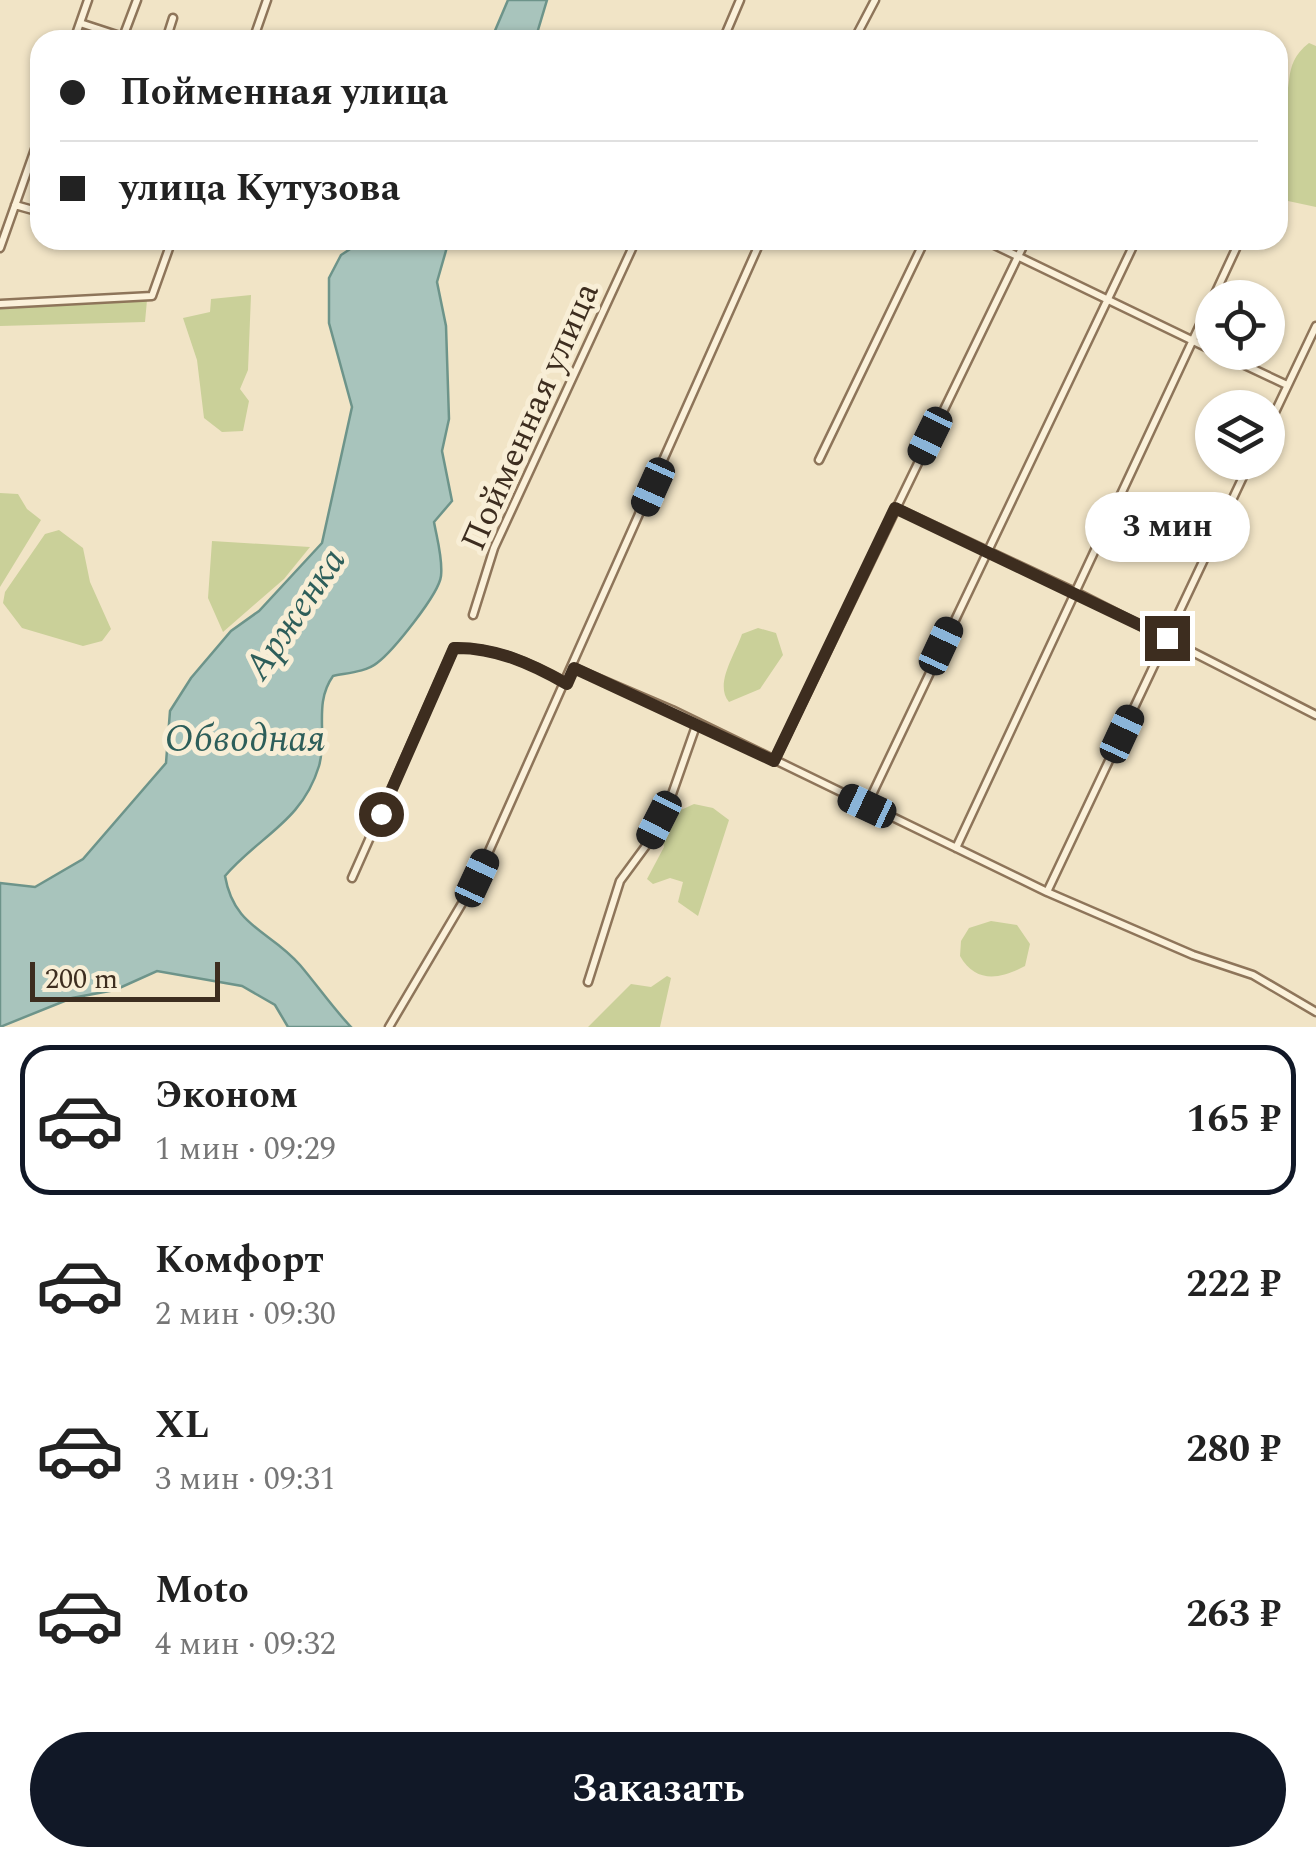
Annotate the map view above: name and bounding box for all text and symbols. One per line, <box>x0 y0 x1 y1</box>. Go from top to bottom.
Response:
text: Пойменная улица <box>120 64 448 122</box>
text: улица Кутузова <box>120 160 400 218</box>
street label: Пойменная улица <box>447 274 613 560</box>
map controls <box>1195 280 1285 480</box>
button: locate <box>1195 280 1285 370</box>
button: layers <box>1195 390 1285 480</box>
car <box>903 402 957 470</box>
car <box>627 453 679 521</box>
callout: 3 мин <box>1084 493 1250 563</box>
text: 3 мин <box>1122 502 1213 551</box>
water label: Арженка <box>229 536 361 693</box>
car <box>915 612 967 680</box>
route end <box>1145 616 1190 661</box>
car <box>1096 700 1148 768</box>
water label: Обводная <box>165 711 325 769</box>
car <box>833 780 901 832</box>
car <box>632 786 686 854</box>
route start <box>359 792 404 837</box>
car <box>451 844 503 912</box>
scale bar <box>30 957 220 1001</box>
text: 200 m <box>45 958 118 1001</box>
text: Эконом <box>155 1067 298 1125</box>
icon: car <box>35 1075 125 1165</box>
text: 165 ₽ <box>1186 1091 1281 1149</box>
text: 1 мин · 09:29 <box>155 1125 336 1174</box>
text: Комфорт <box>155 1232 324 1290</box>
icon: car <box>35 1240 125 1330</box>
text: 222 ₽ <box>1186 1256 1281 1314</box>
text: 2 мин · 09:30 <box>155 1290 336 1339</box>
text: XL <box>155 1397 209 1455</box>
icon: car <box>35 1405 125 1495</box>
text: 280 ₽ <box>1186 1421 1281 1479</box>
text: 3 мин · 09:31 <box>155 1455 336 1504</box>
text: Moto <box>155 1562 249 1620</box>
icon: car <box>35 1570 125 1660</box>
text: 263 ₽ <box>1186 1586 1281 1644</box>
text: 4 мин · 09:32 <box>155 1620 336 1669</box>
button: Заказать <box>30 1732 1286 1847</box>

